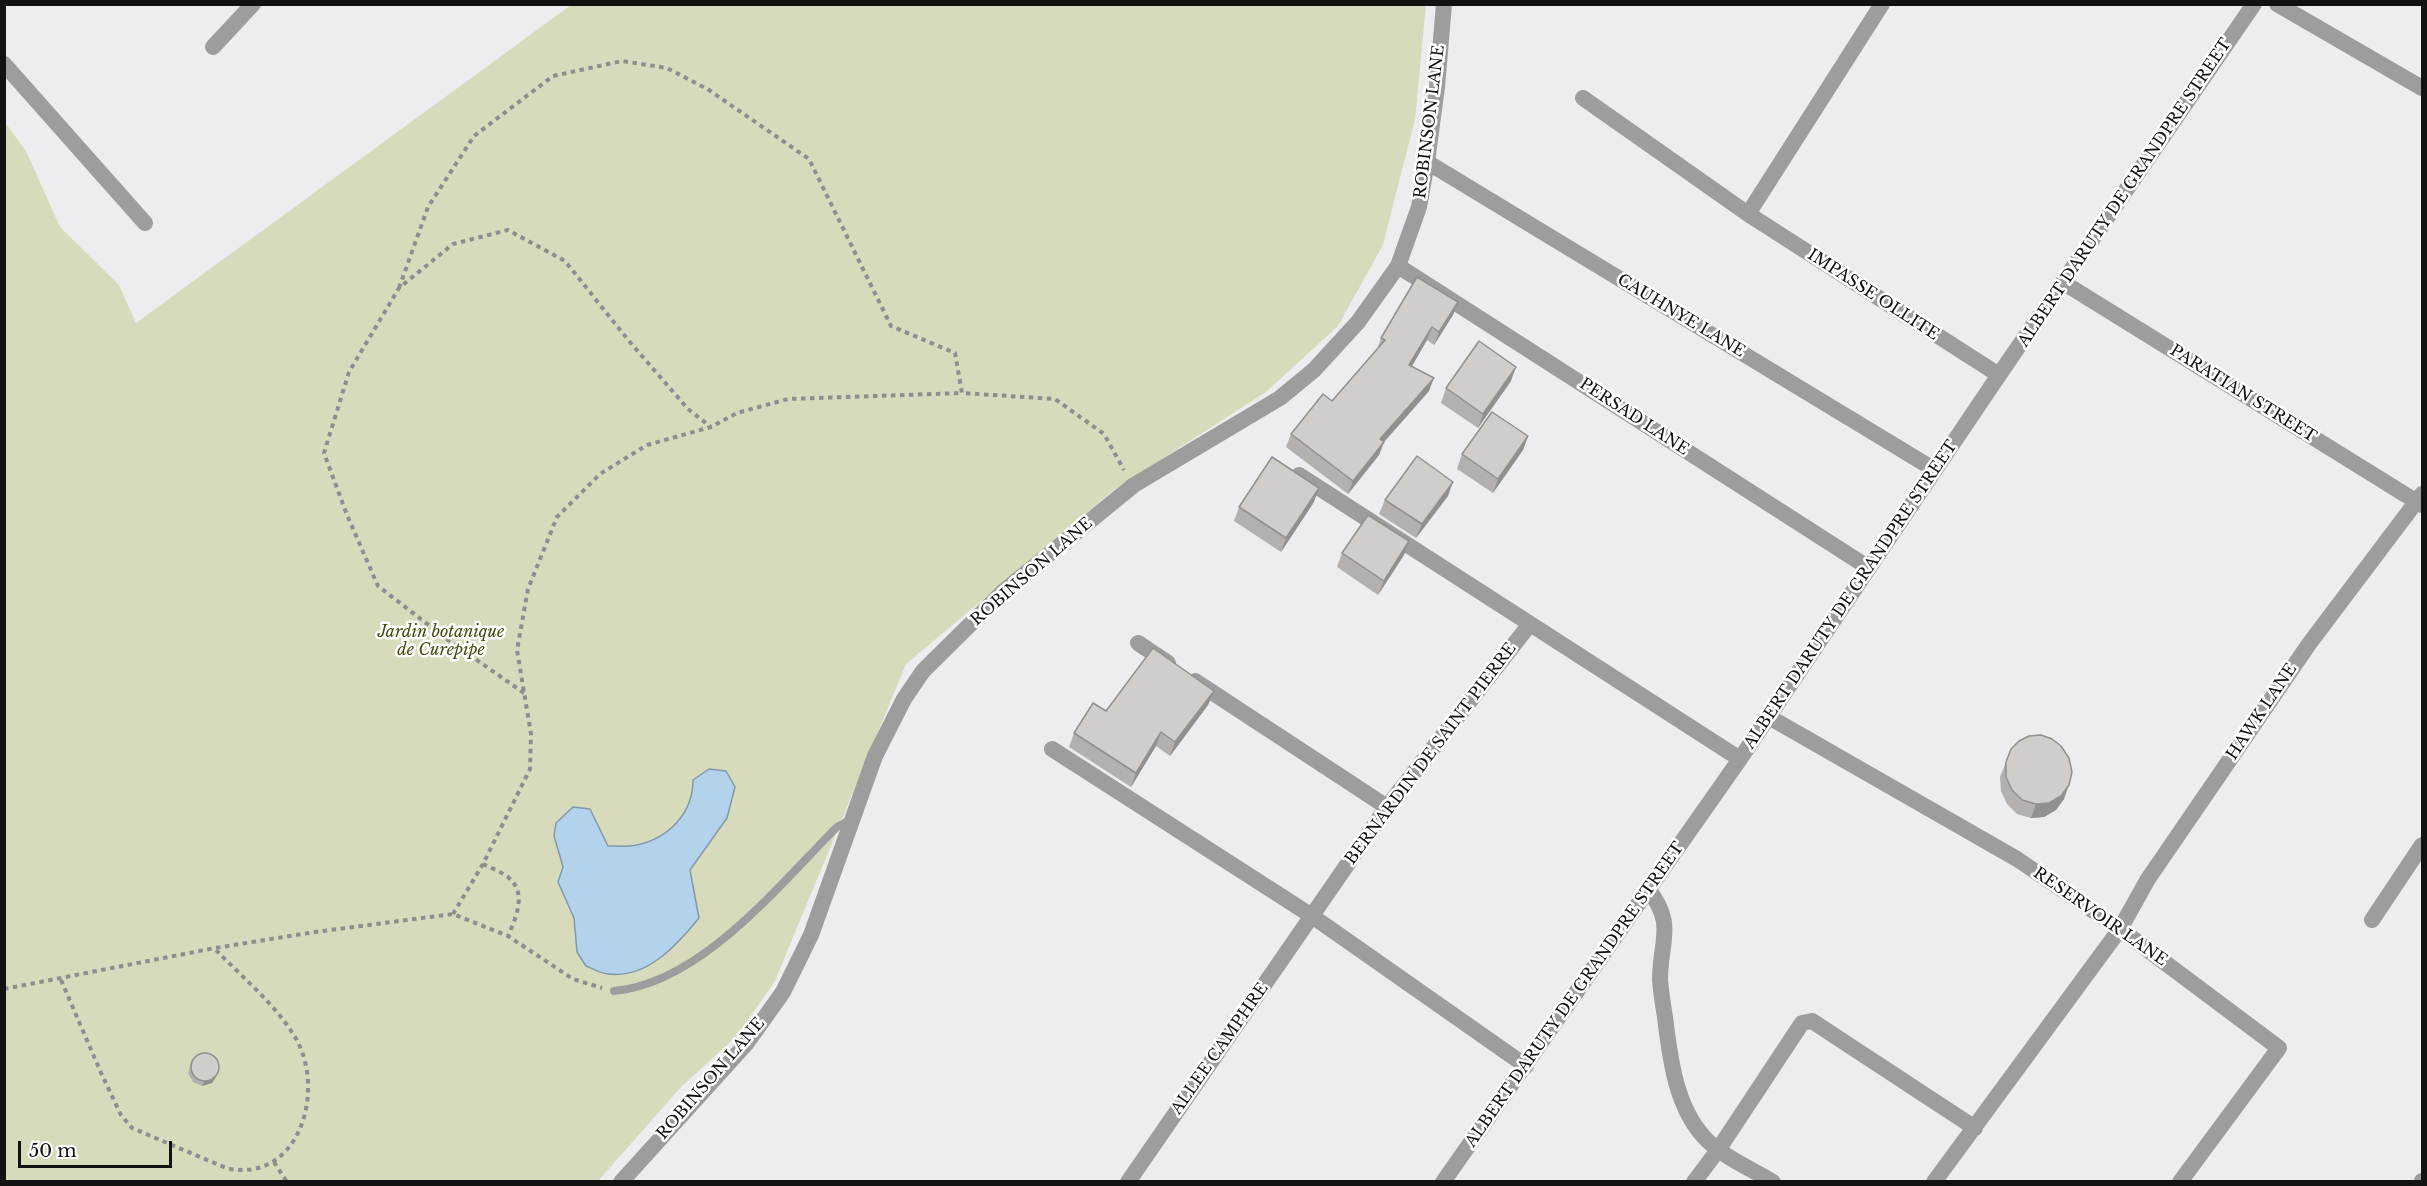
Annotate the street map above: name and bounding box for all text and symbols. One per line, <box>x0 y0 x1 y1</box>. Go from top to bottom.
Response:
street label: ALBERT DARUTY DE GRANDPRE STREET <box>2014 35 2236 351</box>
street label: ROBINSON LANE <box>1411 44 1449 200</box>
street label: IMPASSE OLLITE <box>1804 245 1942 345</box>
street label: CAUHNYE LANE <box>1614 270 1748 362</box>
street label: PARATIAN STREET <box>2166 341 2320 447</box>
street label: PERSAD LANE <box>1576 375 1692 459</box>
street label: ALBERT DARUTY DE GRANDPRE STREET <box>1740 437 1962 753</box>
street label: ROBINSON LANE <box>967 514 1097 630</box>
park label: Jardin botanique de Curepipe <box>378 622 504 660</box>
street label: BERNARDIN DE SAINT PIERRE <box>1341 639 1521 869</box>
street label: HAWK LANE <box>2223 660 2301 764</box>
street label: ALBERT DARUTY DE GRANDPRE STREET <box>1462 839 1688 1151</box>
street label: RESERVOIR LANE <box>2029 864 2171 970</box>
street label: ALLEE CAMPHRE <box>1167 980 1273 1118</box>
street label: ROBINSON LANE <box>653 1014 769 1144</box>
scale bar <box>21 1129 176 1167</box>
text: 50 m <box>29 1140 77 1162</box>

